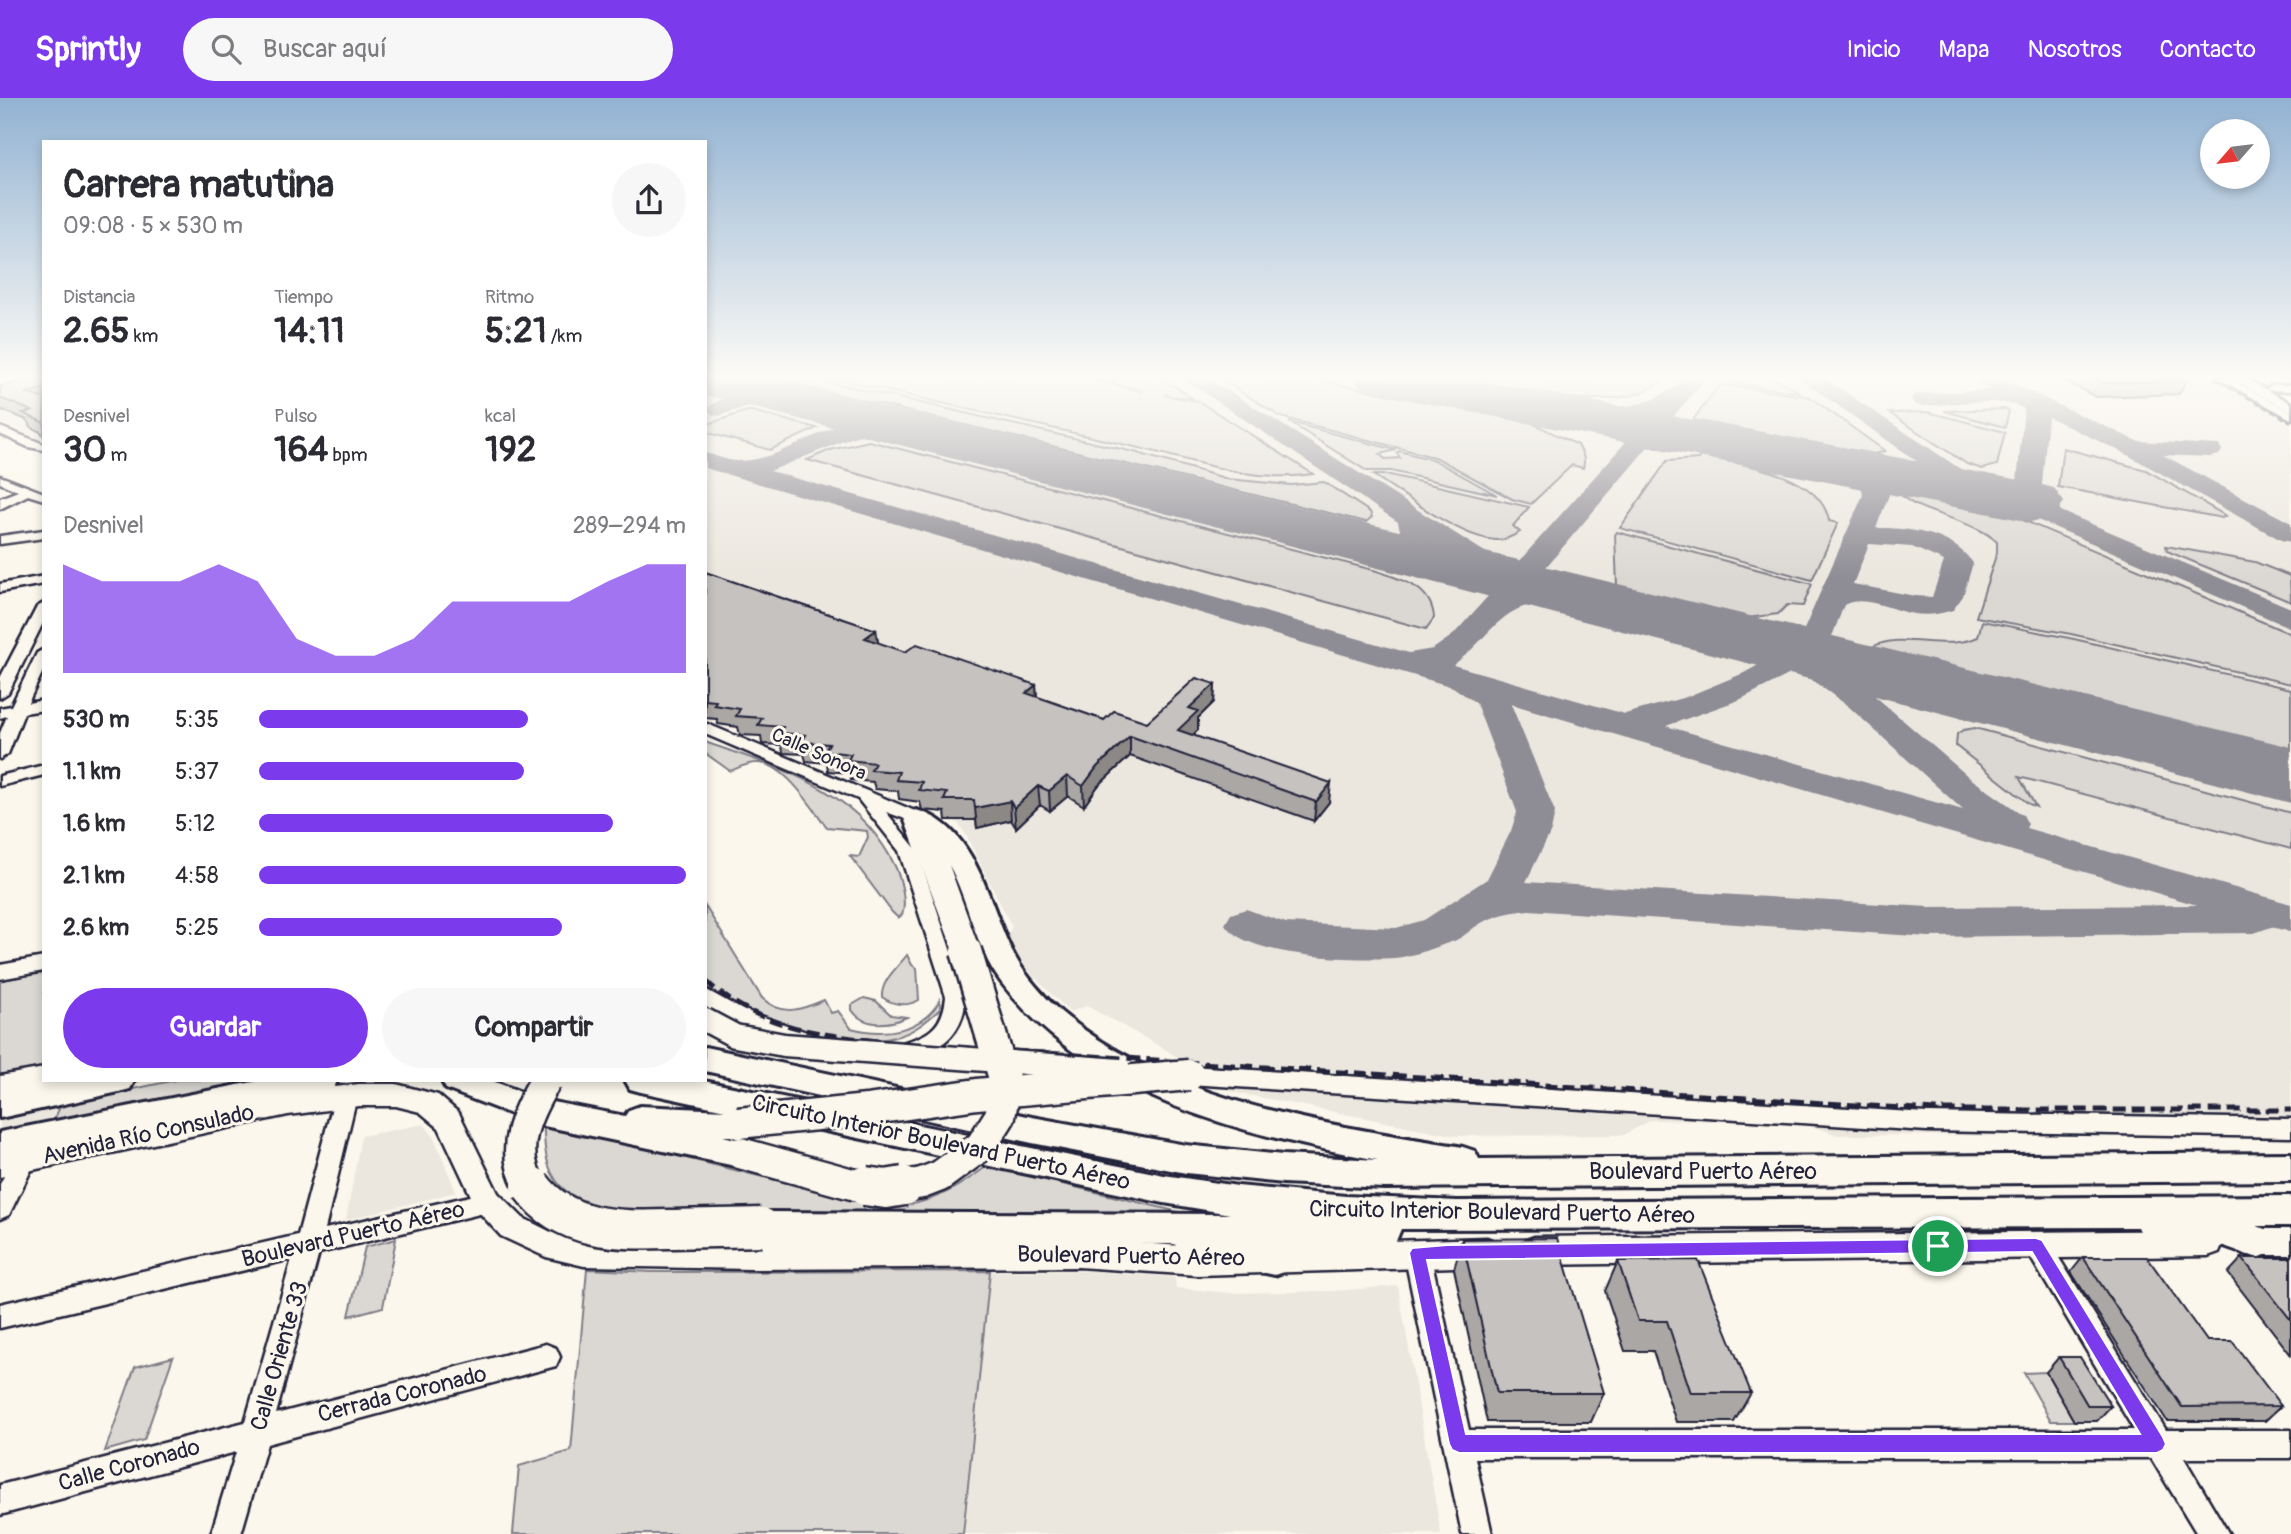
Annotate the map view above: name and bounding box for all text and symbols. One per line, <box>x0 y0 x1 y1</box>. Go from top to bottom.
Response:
search box <box>183 18 673 81</box>
text: Sprintly <box>35 29 141 70</box>
icon: search <box>207 30 245 68</box>
text: Buscar aquí <box>263 33 387 65</box>
text: Inicio <box>1847 35 1901 64</box>
text: Mapa <box>1939 35 1990 64</box>
text: Nosotros <box>2028 35 2122 64</box>
text: Contacto <box>2160 35 2256 64</box>
north arrow <box>2200 119 2270 189</box>
map controls <box>2200 119 2270 189</box>
text: Carrera matutina <box>63 161 334 209</box>
button: share <box>612 163 686 237</box>
text: 09:08 · 5 × 530 m <box>63 211 243 240</box>
text: Distancia <box>63 285 135 309</box>
text: Tiempo <box>274 285 333 309</box>
text: Ritmo <box>485 285 534 309</box>
text: 2.65 <box>63 309 130 353</box>
text: 14:11 <box>274 309 345 353</box>
text: 5:21 <box>485 309 547 353</box>
text: km <box>130 324 159 348</box>
text: /km <box>547 324 582 348</box>
text: Desnivel <box>63 404 130 428</box>
text: Pulso <box>274 404 317 428</box>
text: kcal <box>485 404 516 428</box>
text: 30 <box>63 428 106 472</box>
text: 164 <box>274 428 328 472</box>
text: 192 <box>485 428 536 472</box>
text: m <box>106 443 127 467</box>
text: bpm <box>328 443 368 467</box>
text: Desnivel <box>63 511 144 540</box>
text: 289–294 m <box>573 511 686 540</box>
text: 530 m <box>63 705 129 734</box>
text: 5:35 <box>175 705 219 734</box>
street label: Calle Sonora <box>768 722 870 786</box>
text: 1.1 km <box>63 757 121 786</box>
text: 5:37 <box>175 757 219 786</box>
text: 1.6 km <box>63 809 125 838</box>
text: 5:12 <box>175 809 215 838</box>
text: 2.1 km <box>63 861 125 890</box>
text: 4:58 <box>175 861 219 890</box>
text: 2.6 km <box>63 913 129 942</box>
text: 5:25 <box>175 913 219 942</box>
button: Guardar <box>63 988 368 1068</box>
button: Compartir <box>382 988 686 1068</box>
street label: Circuito Interior Boulevard Puerto Aéreo <box>749 1088 1133 1196</box>
street label: Avenida Río Consulado <box>40 1097 256 1171</box>
street label: Boulevard Puerto Aéreo <box>1589 1157 1817 1186</box>
street label: Boulevard Puerto Aéreo <box>239 1194 467 1274</box>
street label: Circuito Interior Boulevard Puerto Aéreo <box>1309 1194 1695 1230</box>
pin <box>1908 1216 1968 1276</box>
icon: arrive <box>1919 1227 1957 1265</box>
street label: Boulevard Puerto Aéreo <box>1017 1240 1245 1272</box>
street label: Calle Oriente 33 <box>244 1278 314 1434</box>
street label: Cerrada Coronado <box>315 1359 489 1429</box>
street label: Calle Coronado <box>55 1432 203 1498</box>

